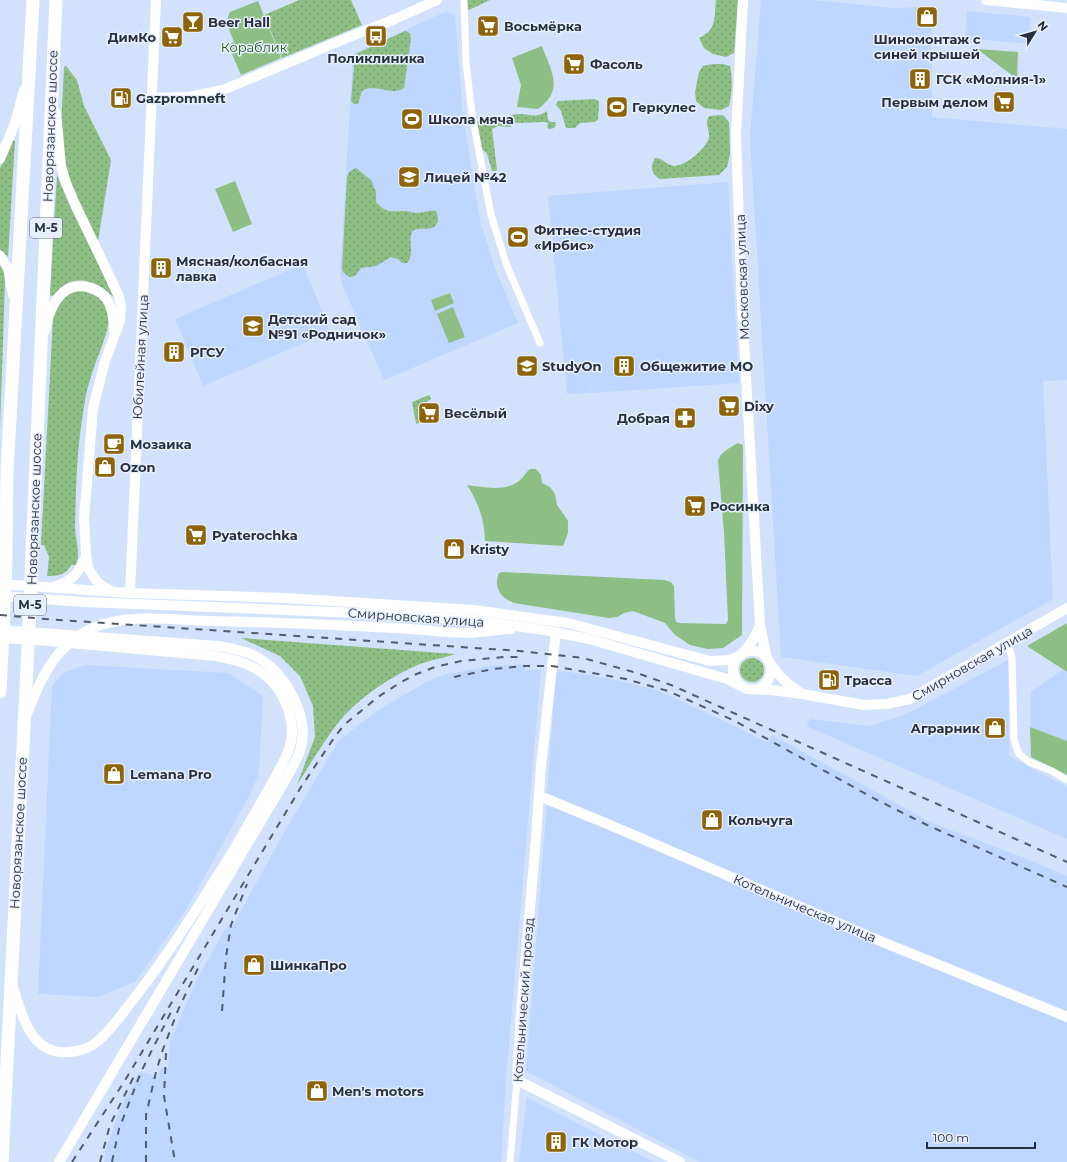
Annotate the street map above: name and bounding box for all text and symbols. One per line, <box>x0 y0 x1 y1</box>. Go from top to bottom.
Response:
shop icon: Шиномонтаж с синей крышей <box>914 4 940 30</box>
bar icon: Beer Hall <box>180 9 206 35</box>
north arrow <box>1015 12 1055 52</box>
supermarket icon: Восьмёрка <box>475 13 501 39</box>
place label: Beer Hall <box>208 14 270 30</box>
place label: Восьмёрка <box>504 18 582 34</box>
text: N <box>1035 18 1051 34</box>
bus stop icon: Поликлиника <box>363 23 389 49</box>
supermarket icon: ДимКо <box>159 24 185 50</box>
place label: ДимКо <box>108 29 156 45</box>
place label: Шиномонтаж с синей крышей <box>873 31 981 62</box>
park label: Кораблик <box>221 39 288 55</box>
street label: Новорязанское шоссе <box>39 50 61 202</box>
place label: Поликлиника <box>327 50 425 66</box>
supermarket icon: Фасоль <box>561 51 587 77</box>
place label: Фасоль <box>590 56 643 72</box>
building icon: ГСК «Молния-1» <box>907 66 933 92</box>
place label: ГСК «Молния-1» <box>936 71 1046 87</box>
fuel station icon: Gazpromneft <box>108 85 134 111</box>
supermarket icon: Первым делом <box>991 89 1017 115</box>
place label: Gazpromneft <box>136 90 226 106</box>
sports icon: Геркулес <box>604 94 630 120</box>
place label: Первым делом <box>881 94 988 110</box>
place label: Геркулес <box>632 99 696 115</box>
sports icon: Школа мяча <box>399 106 425 132</box>
place label: Школа мяча <box>428 111 514 127</box>
school or university icon: Лицей №42 <box>396 164 422 190</box>
place label: Лицей №42 <box>424 169 507 185</box>
street label: Московская улица <box>732 214 752 340</box>
road number: М-5 <box>30 218 62 238</box>
place label: Фитнес-студия «Ирбис» <box>534 222 641 253</box>
sports icon: Фитнес-студия «Ирбис» <box>505 224 531 250</box>
place label: Мясная/колбасная лавка <box>176 253 308 284</box>
building icon: Мясная/колбасная лавка <box>148 255 174 281</box>
street label: Юбилейная улица <box>129 294 151 420</box>
place label: Детский сад №91 «Родничок» <box>268 311 386 342</box>
school or university icon: Детский сад №91 «Родничок» <box>240 313 266 339</box>
building icon: РГСУ <box>161 339 187 365</box>
place label: РГСУ <box>190 344 225 360</box>
school or university icon: StudyOn <box>514 353 540 379</box>
building icon: Общежитие МО <box>611 353 637 379</box>
place label: StudyOn <box>542 358 602 374</box>
place label: Общежитие МО <box>640 358 753 374</box>
supermarket icon: Dixy <box>716 393 742 419</box>
place label: Dixy <box>744 398 774 414</box>
supermarket icon: Весёлый <box>416 400 442 426</box>
place label: Весёлый <box>444 405 507 421</box>
pharmacy icon: Добрая <box>672 405 698 431</box>
place label: Добрая <box>617 410 670 426</box>
cafe icon: Мозаика <box>101 431 127 457</box>
street label: Новорязанское шоссе <box>23 433 45 585</box>
place label: Мозаика <box>130 436 192 452</box>
shop icon: Ozon <box>92 454 118 480</box>
place label: Ozon <box>120 459 155 475</box>
supermarket icon: Росинка <box>682 493 708 519</box>
place label: Росинка <box>710 498 770 514</box>
supermarket icon: Pyaterochka <box>183 522 209 548</box>
place label: Pyaterochka <box>212 527 298 543</box>
shop icon: Kristy <box>441 536 467 562</box>
place label: Kristy <box>470 541 509 557</box>
road number: М-5 <box>14 595 46 615</box>
street label: Смирновская улица <box>347 604 485 630</box>
street label: Смирновская улица <box>909 622 1035 704</box>
fuel station icon: Трасса <box>816 667 842 693</box>
place label: Трасса <box>844 672 892 688</box>
shop icon: Аграрник <box>982 715 1008 741</box>
place label: Аграрник <box>911 720 981 736</box>
street label: Новорязанское шоссе <box>6 757 30 909</box>
shop icon: Lemana Pro <box>101 761 127 787</box>
place label: Lemana Pro <box>130 766 212 782</box>
shop icon: Кольчуга <box>699 807 725 833</box>
place label: Кольчуга <box>728 812 793 828</box>
street label: Котельническая улица <box>731 871 879 945</box>
street label: Котельнический проезд <box>509 917 537 1083</box>
shop icon: ШинкаПро <box>241 952 267 978</box>
place label: ШинкаПро <box>270 957 347 973</box>
shop icon: Men's motors <box>304 1078 330 1104</box>
place label: Men's motors <box>332 1083 424 1099</box>
scale bar <box>927 1124 1035 1150</box>
building icon: ГК Мотор <box>543 1129 569 1155</box>
text: 100 m <box>933 1130 969 1145</box>
place label: ГК Мотор <box>572 1134 638 1150</box>

